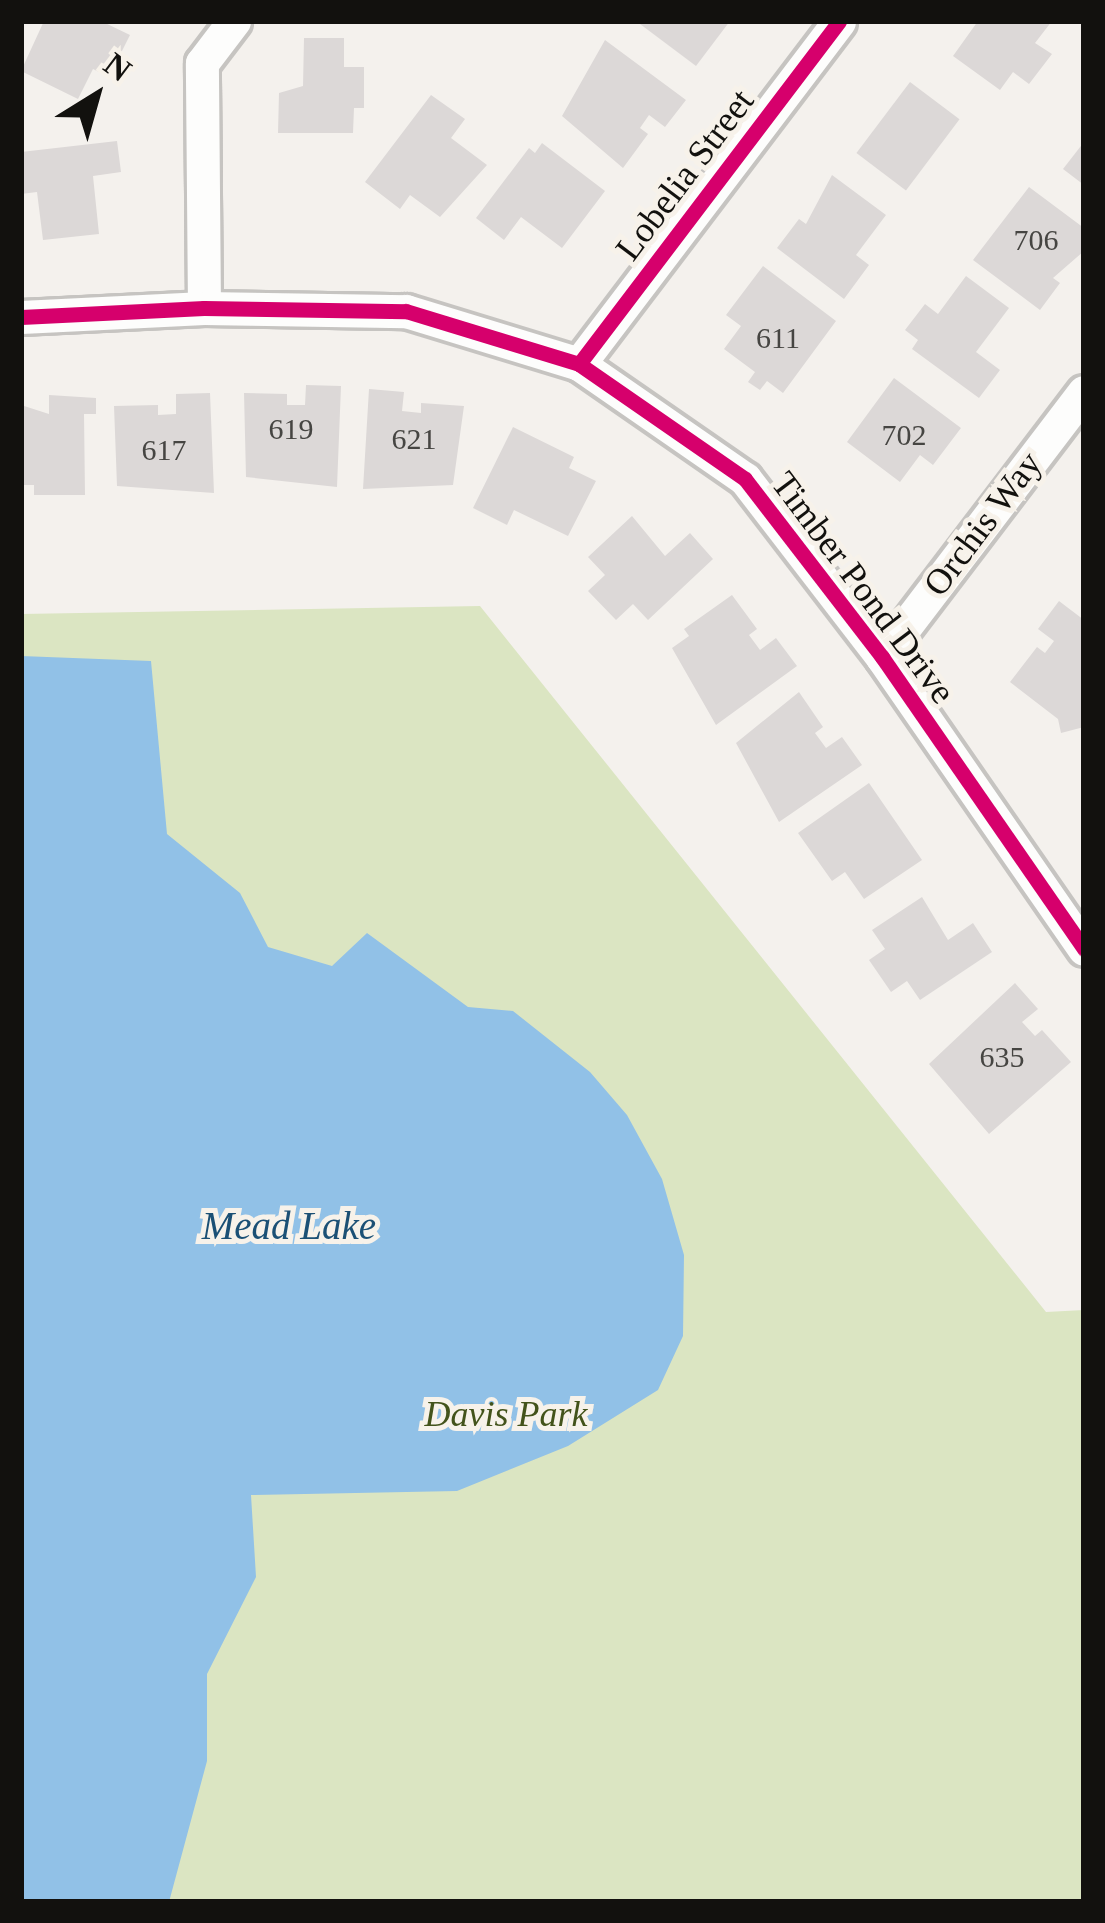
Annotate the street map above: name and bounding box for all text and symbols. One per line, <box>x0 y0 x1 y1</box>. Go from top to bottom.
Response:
north arrow <box>36 36 156 156</box>
text: N <box>97 46 138 89</box>
street label: Lobelia Street <box>607 81 763 269</box>
house number: 706 <box>1014 222 1058 258</box>
house number: 611 <box>756 320 800 356</box>
house number: 619 <box>268 411 314 447</box>
house number: 702 <box>882 417 926 453</box>
house number: 621 <box>392 421 436 457</box>
house number: 617 <box>142 432 186 468</box>
street label: Orchis Way <box>915 443 1051 605</box>
street label: Timber Pond Drive <box>762 464 964 712</box>
house number: 635 <box>980 1039 1024 1075</box>
water label: Mead Lake <box>202 1203 376 1249</box>
park label: Davis Park <box>425 1393 587 1437</box>

